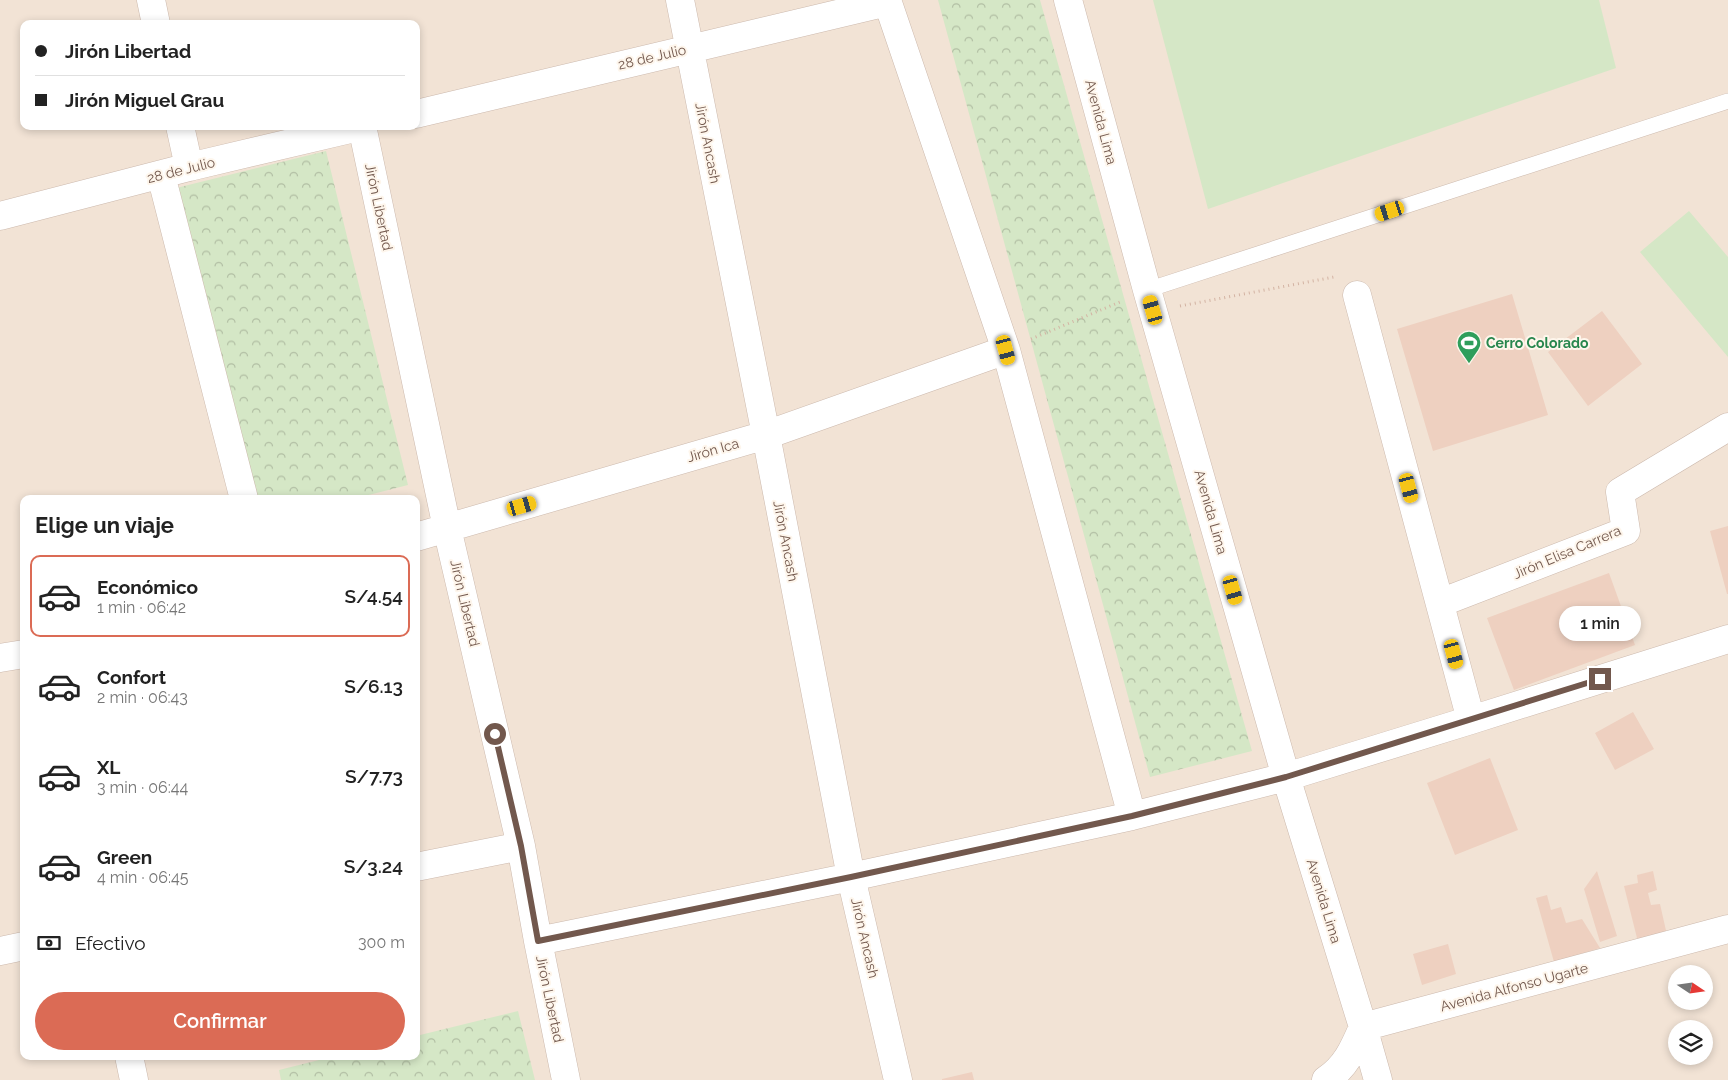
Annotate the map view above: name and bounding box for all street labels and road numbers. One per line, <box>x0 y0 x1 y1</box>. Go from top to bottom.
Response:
street label: 28 de Julio <box>616 41 688 73</box>
street label: Avenida Lima <box>1082 78 1120 166</box>
street label: Jirón Ancash <box>692 101 724 185</box>
street label: 28 de Julio <box>145 154 217 186</box>
street label: Jirón Libertad <box>362 162 396 252</box>
street label: Jirón Ica <box>685 435 741 465</box>
street label: Avenida Lima <box>1191 468 1231 556</box>
street label: Jirón Ancash <box>770 499 802 583</box>
street label: Jirón Elisa Carrera <box>1511 522 1623 582</box>
street label: Jirón Libertad <box>447 558 483 648</box>
street label: Avenida Lima <box>1304 857 1344 945</box>
street label: Jirón Ancash <box>848 896 882 980</box>
street label: Jirón Libertad <box>533 954 567 1044</box>
street label: Avenida Alfonso Ugarte <box>1438 960 1590 1014</box>

